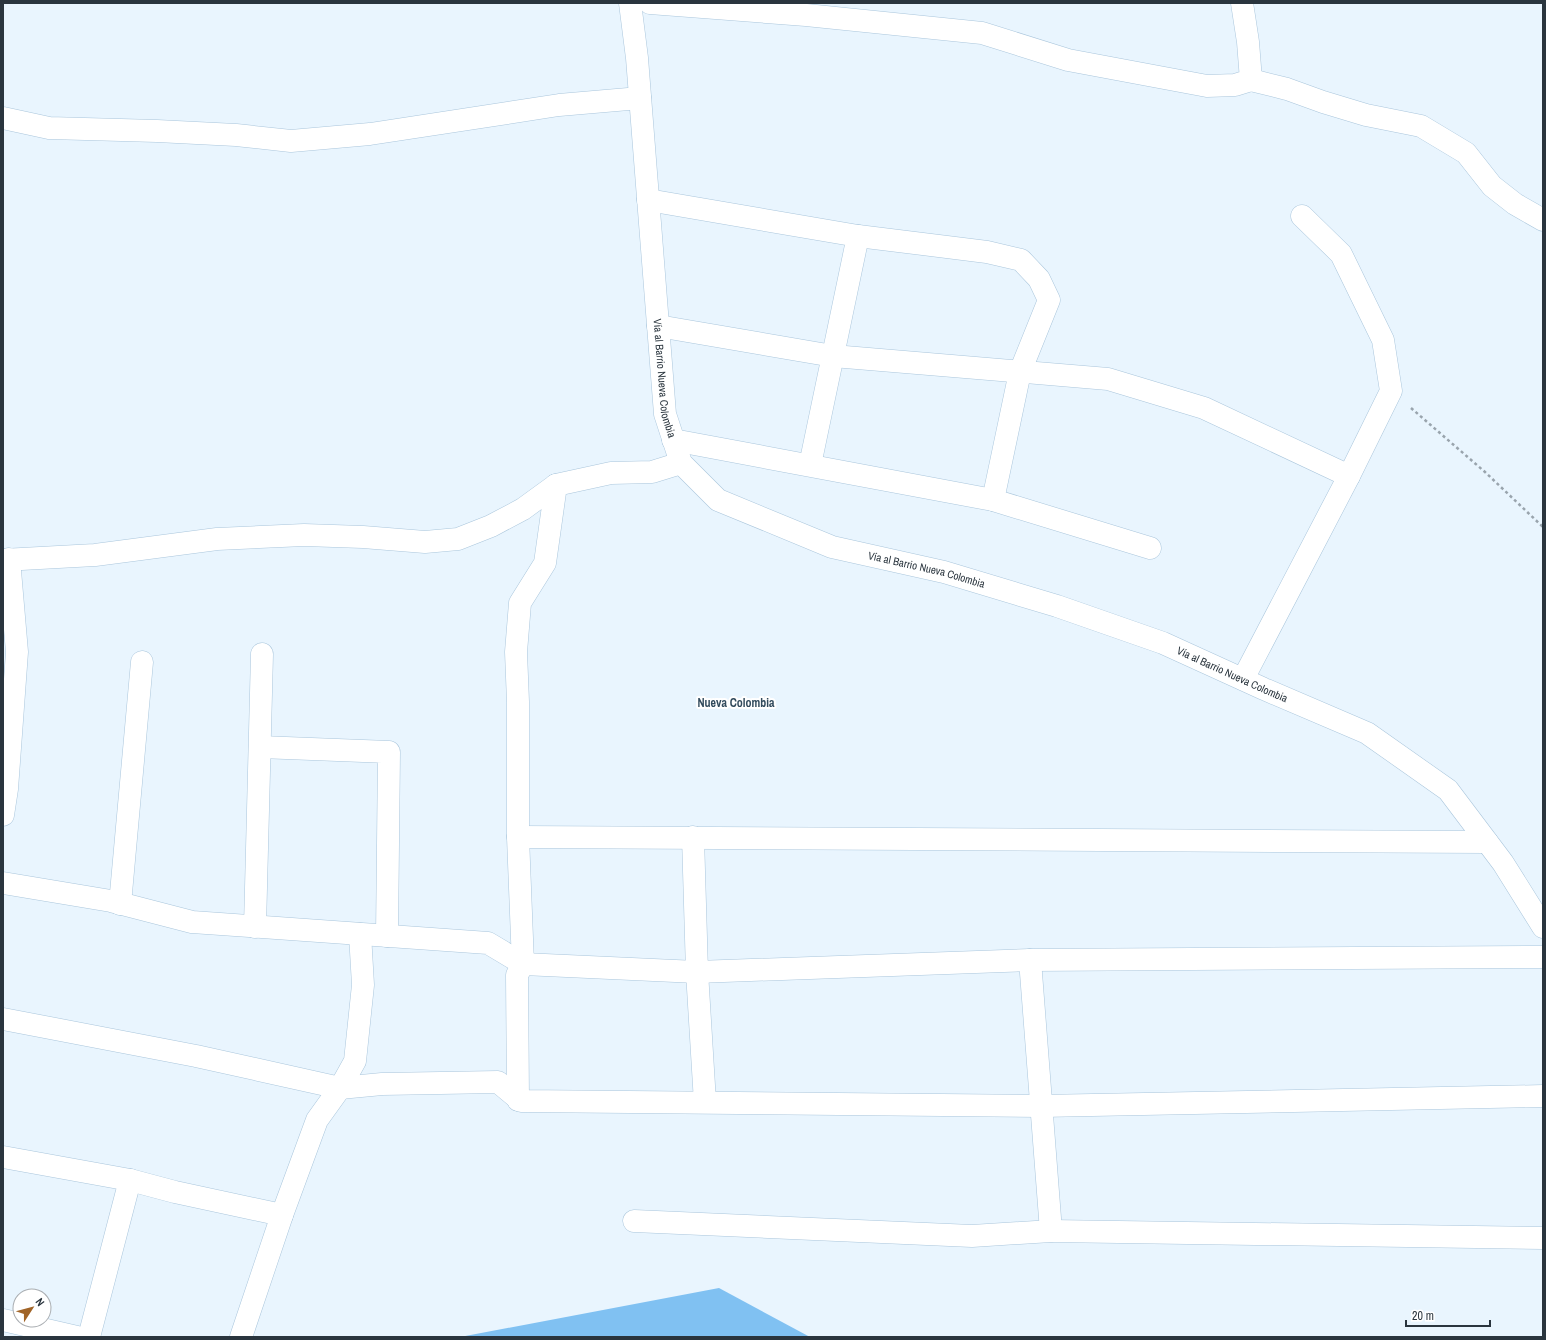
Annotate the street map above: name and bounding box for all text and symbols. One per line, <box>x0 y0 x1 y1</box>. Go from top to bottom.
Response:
street label: Vía al Barrio Nueva Colombia <box>651 318 679 439</box>
street label: Vía al Barrio Nueva Colombia <box>867 548 987 591</box>
street label: Vía al Barrio Nueva Colombia <box>1175 643 1290 705</box>
district label: Nueva Colombia <box>697 695 775 711</box>
north arrow <box>12 1288 52 1328</box>
text: N <box>33 1295 48 1309</box>
scale bar <box>1406 1302 1490 1328</box>
text: 20 m <box>1412 1308 1434 1324</box>

